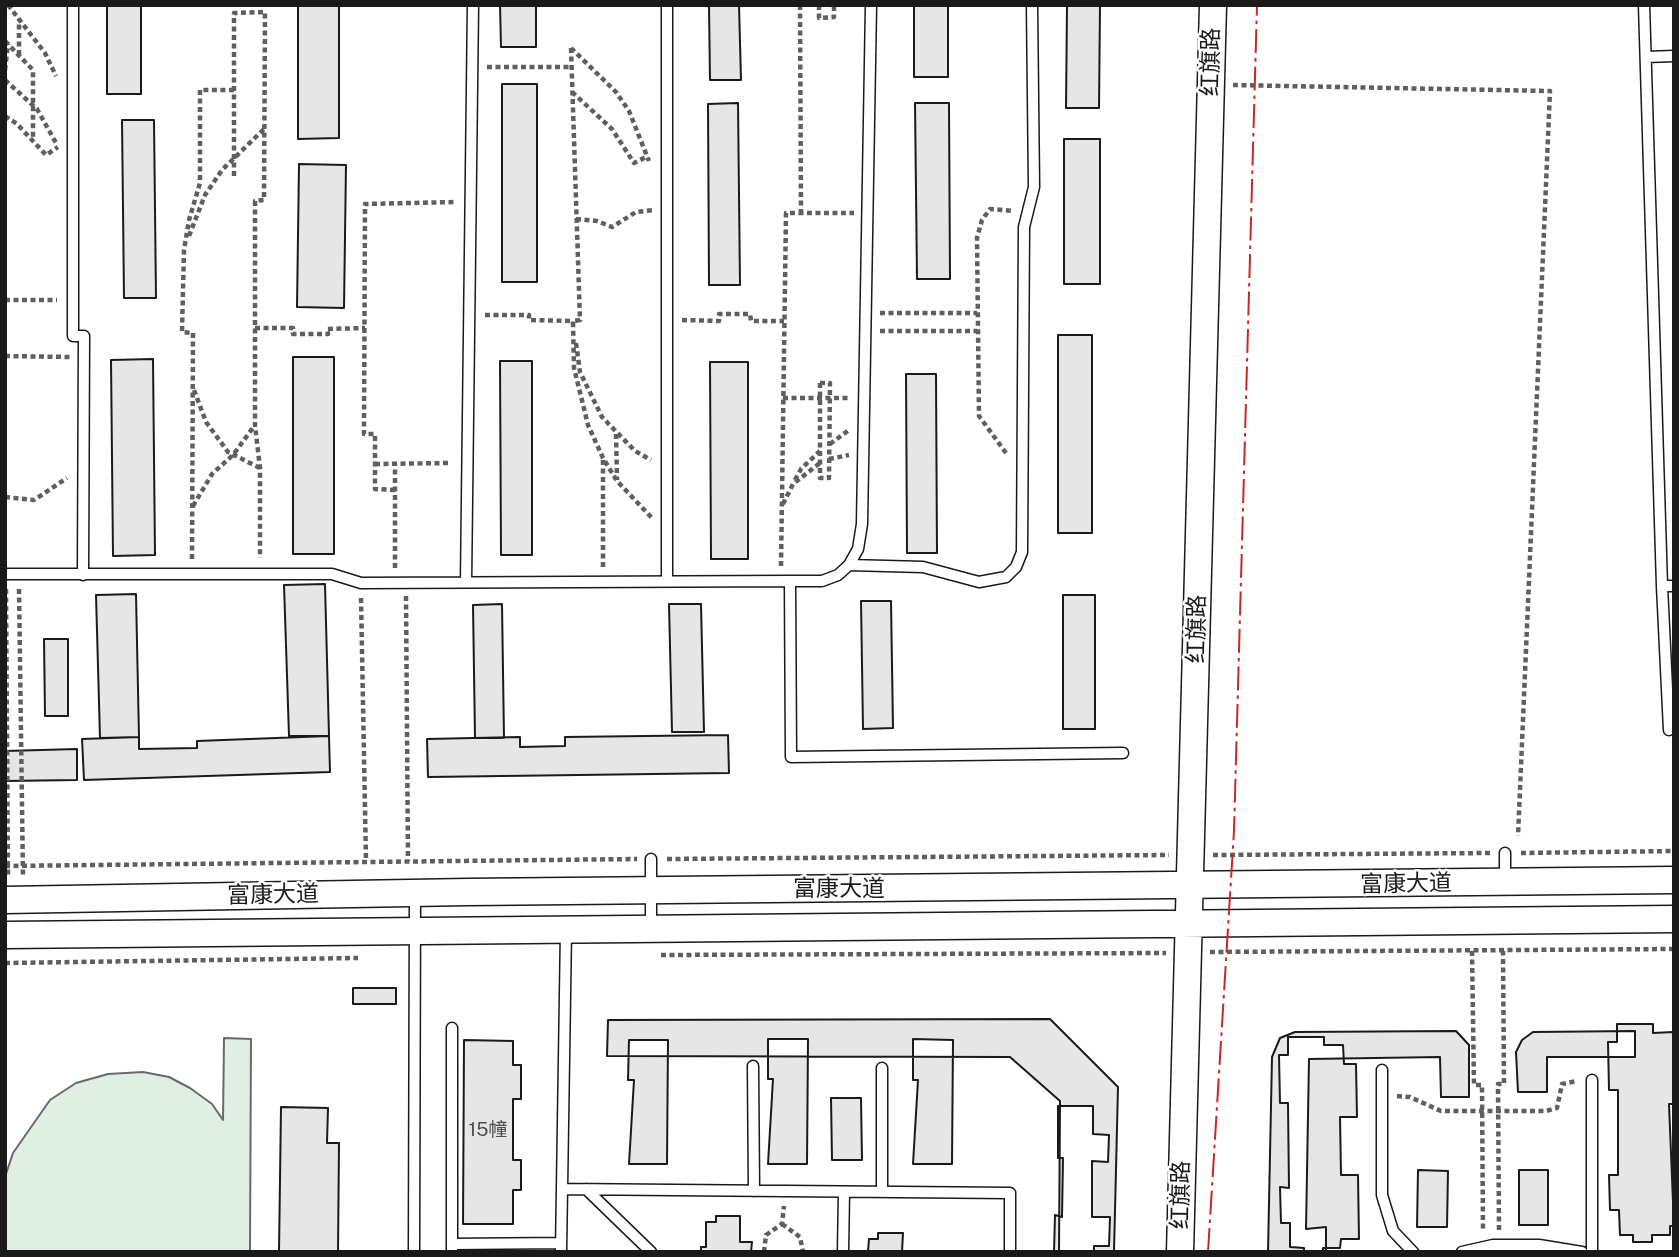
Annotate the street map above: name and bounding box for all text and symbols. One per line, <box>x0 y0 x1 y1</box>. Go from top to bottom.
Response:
street label: 红旗路 <box>1197 27 1225 97</box>
street label: 红旗路 <box>1183 594 1211 664</box>
street label: 富康大道 <box>1360 869 1452 899</box>
street label: 富康大道 <box>793 875 885 903</box>
street label: 富康大道 <box>227 880 319 910</box>
house number: 15幢 <box>469 1119 507 1141</box>
street label: 红旗路 <box>1167 1160 1195 1230</box>

